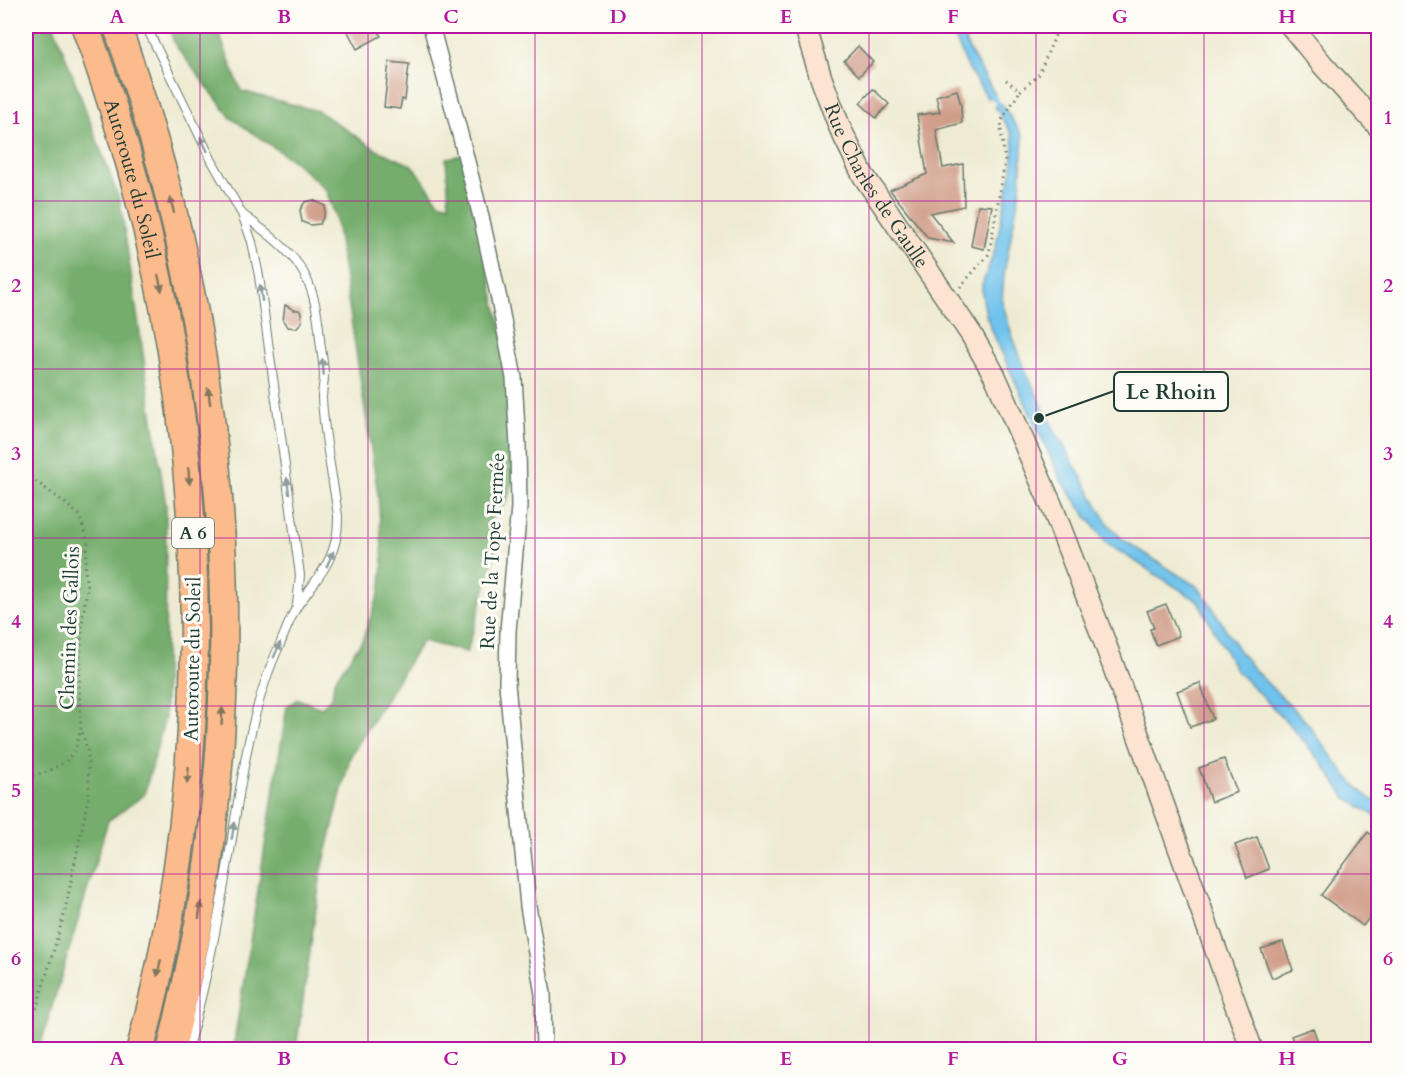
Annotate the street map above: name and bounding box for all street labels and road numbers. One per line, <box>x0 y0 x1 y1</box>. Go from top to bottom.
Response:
street label: Autoroute du Soleil <box>97 95 166 262</box>
street label: Rue Charles de Gaulle <box>818 99 935 274</box>
street label: Rue de la Tope Fermée <box>474 452 511 650</box>
road number: A 6 <box>172 518 214 548</box>
street label: Chemin des Gallois <box>53 545 86 711</box>
street label: Autoroute du Soleil <box>178 576 207 742</box>

